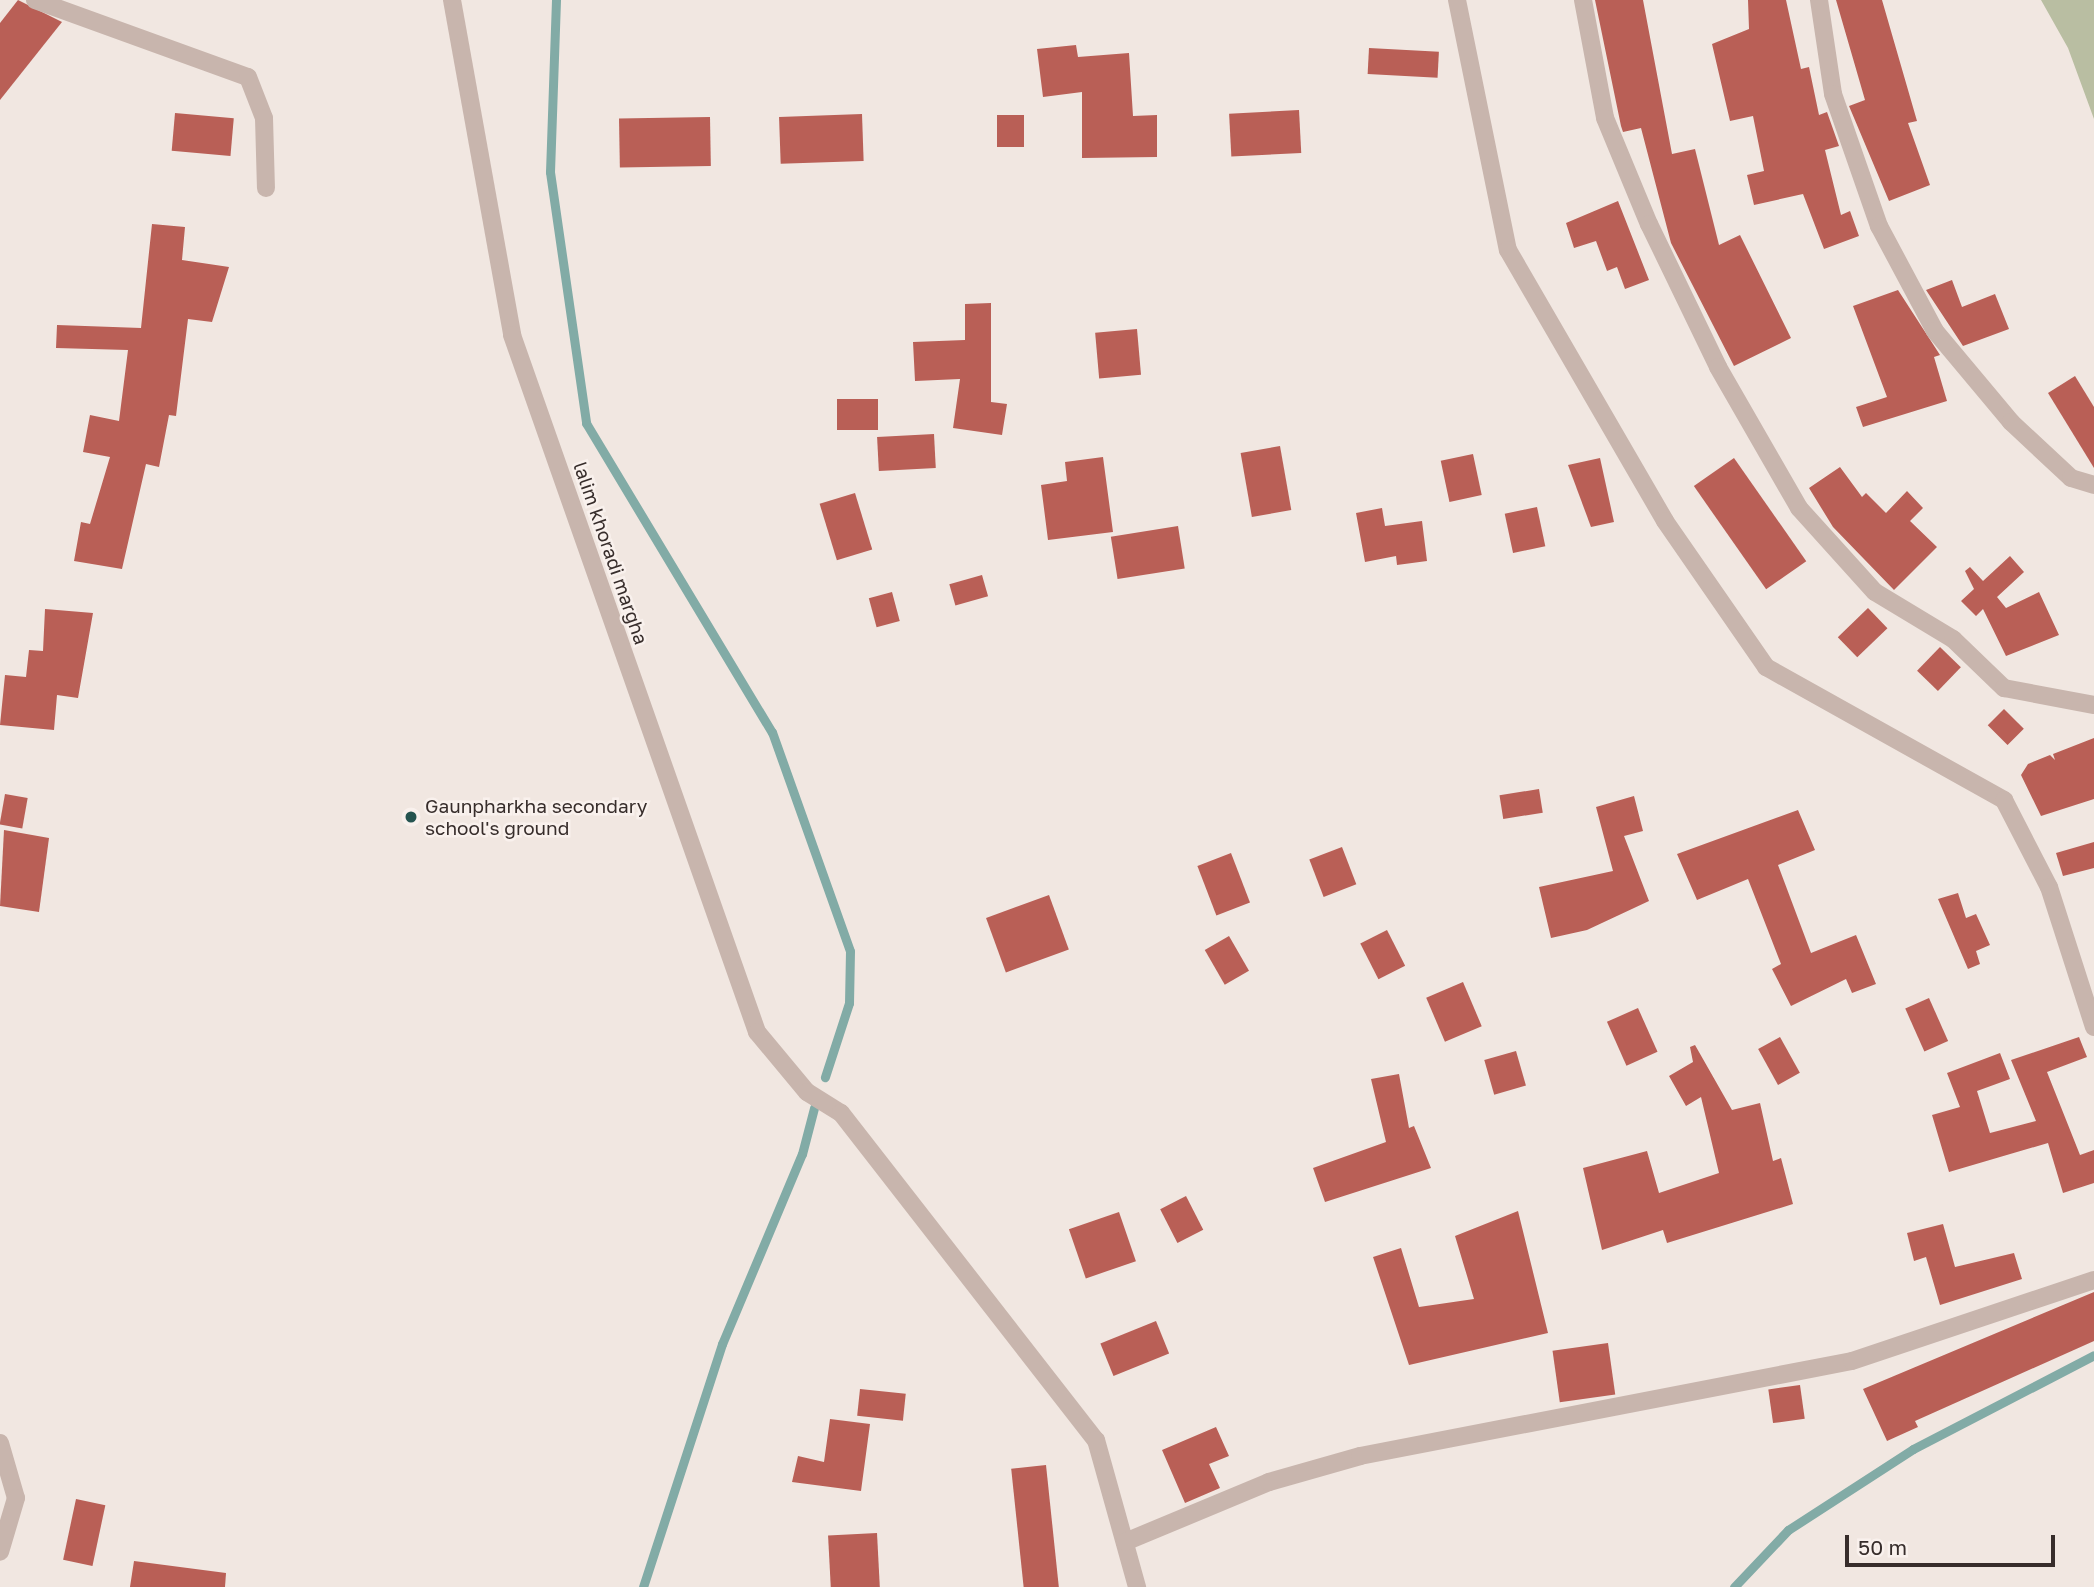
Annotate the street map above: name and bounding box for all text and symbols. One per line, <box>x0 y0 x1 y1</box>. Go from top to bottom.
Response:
street label: lalim khoradi margha <box>569 459 653 647</box>
place label: Gaunpharkha secondary school's ground <box>425 795 647 839</box>
marker: Gaunpharkha secondary school's ground <box>403 809 419 825</box>
scale bar <box>1849 1520 2059 1564</box>
text: 50 m <box>1858 1534 1907 1560</box>

